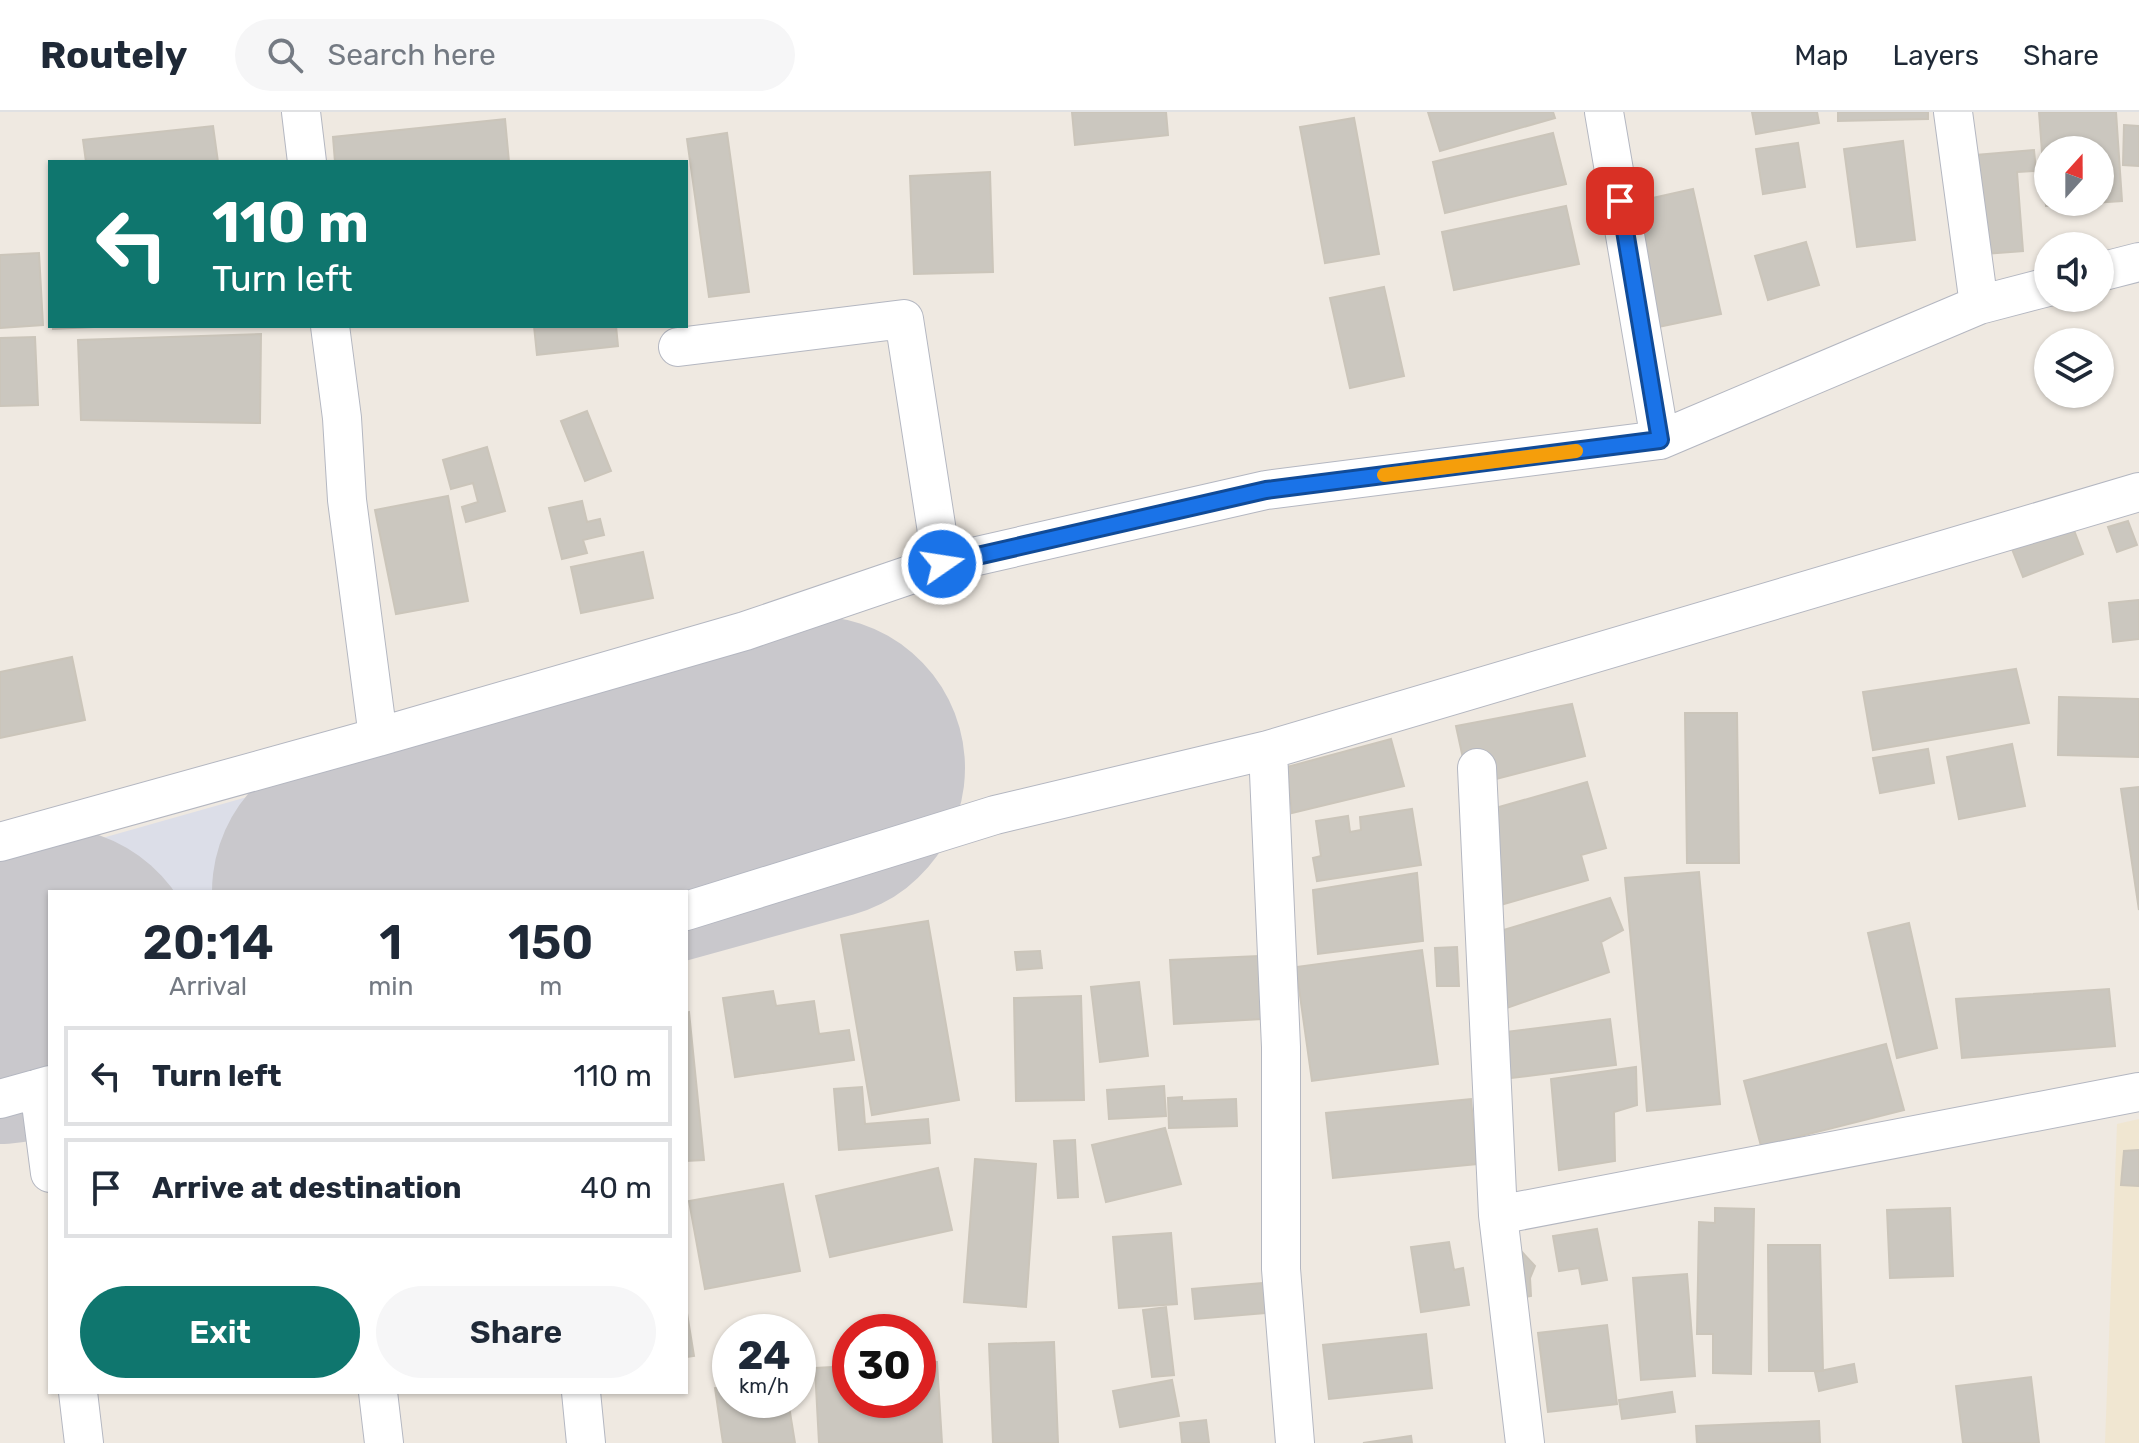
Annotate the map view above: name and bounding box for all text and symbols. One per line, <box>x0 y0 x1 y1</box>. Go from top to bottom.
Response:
search box <box>235 19 795 91</box>
text: Routely <box>40 32 187 78</box>
icon: search <box>263 33 307 77</box>
text: Search here <box>327 37 496 73</box>
text: Map <box>1794 39 1849 72</box>
text: Layers <box>1893 39 1979 72</box>
text: Share <box>2023 39 2099 72</box>
north arrow <box>2034 136 2114 216</box>
map controls <box>2034 136 2114 408</box>
pin <box>1586 167 1654 235</box>
icon: arrive <box>1598 179 1642 223</box>
text: 110 m <box>212 190 369 256</box>
icon: left <box>80 192 184 296</box>
button: sound <box>2034 232 2114 312</box>
text: Turn left <box>212 257 353 300</box>
button: layers <box>2034 328 2114 408</box>
position arrow <box>900 522 984 606</box>
text: 20:14 <box>143 914 274 971</box>
text: 1 <box>379 914 402 971</box>
text: 150 <box>508 914 593 971</box>
text: Arrival <box>169 971 247 1002</box>
text: min <box>368 971 413 1002</box>
text: m <box>539 971 562 1002</box>
icon: left <box>84 1054 128 1098</box>
text: Turn left <box>152 1058 282 1094</box>
text: 110 m <box>573 1058 652 1094</box>
icon: arrive <box>84 1166 128 1210</box>
text: Arrive at destination <box>152 1170 462 1206</box>
text: 40 m <box>580 1170 652 1206</box>
button: Exit <box>80 1286 360 1378</box>
button: Share <box>376 1286 656 1378</box>
speed limit sign: 30 <box>832 1314 936 1418</box>
text: 24 <box>737 1332 791 1379</box>
text: km/h <box>739 1374 789 1398</box>

